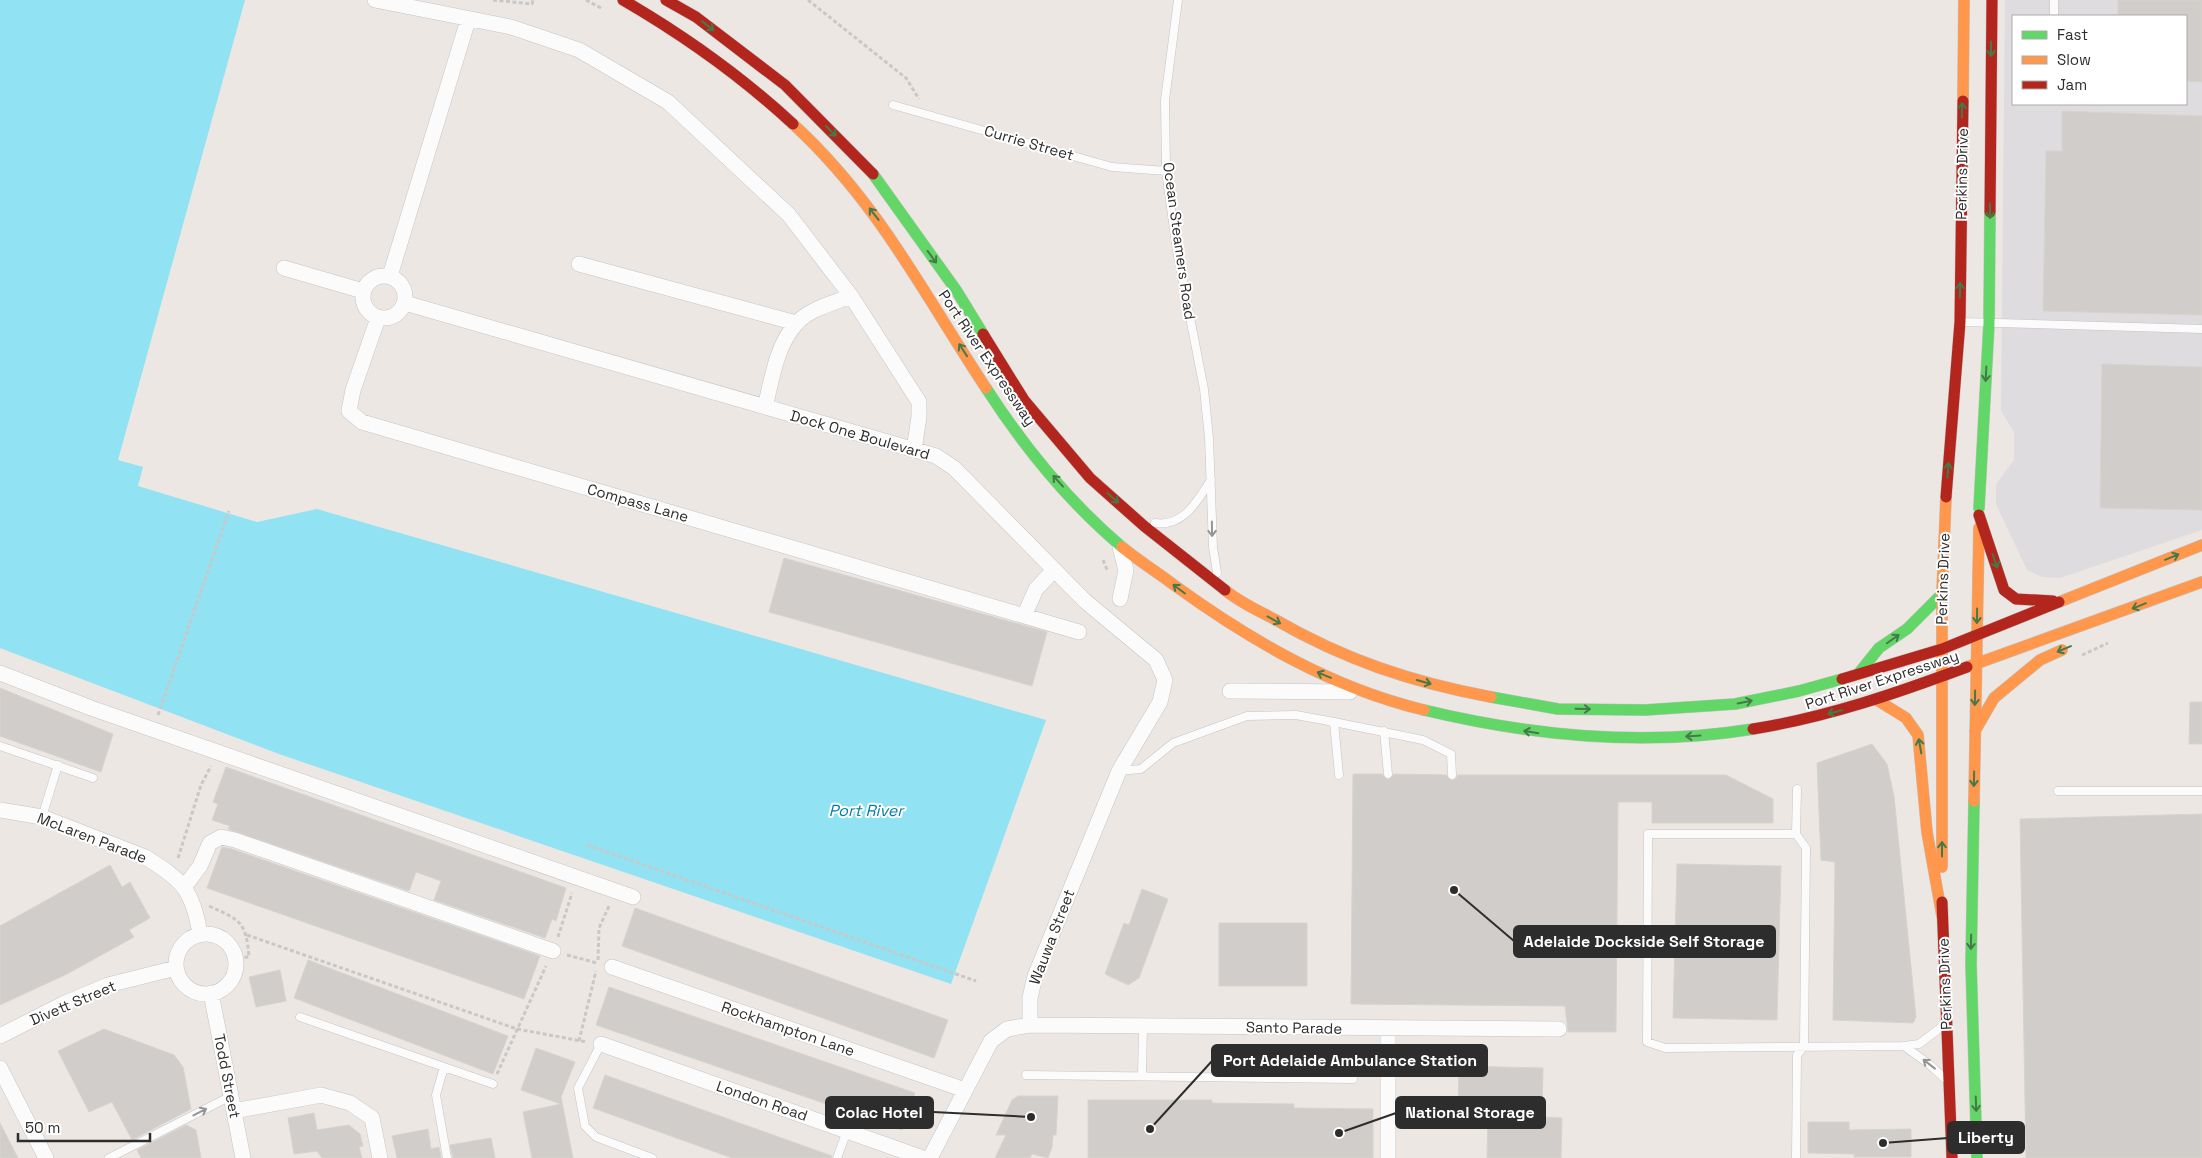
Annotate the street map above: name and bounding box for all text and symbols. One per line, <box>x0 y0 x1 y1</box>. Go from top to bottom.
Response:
legend <box>2012 15 2187 105</box>
one-way arrow <box>701 20 714 31</box>
text: Fast <box>2057 25 2088 44</box>
one-way arrow <box>1987 40 1996 56</box>
text: Slow <box>2057 50 2091 69</box>
text: Jam <box>2057 75 2087 94</box>
one-way arrow <box>1958 103 1967 119</box>
street label: Currie Street <box>982 121 1076 164</box>
one-way arrow <box>825 124 837 137</box>
street label: Perkins Drive <box>1951 128 1972 220</box>
street label: Ocean Steamers Road <box>1159 161 1200 321</box>
one-way arrow <box>1985 202 1995 219</box>
one-way arrow <box>868 208 879 221</box>
one-way arrow <box>927 250 937 264</box>
one-way arrow <box>1955 283 1965 299</box>
street label: Port River Expressway <box>935 286 1040 429</box>
one-way arrow <box>957 343 968 357</box>
one-way arrow <box>1982 365 1991 381</box>
street label: Dock One Boulevard <box>788 406 932 464</box>
one-way arrow <box>1944 463 1953 479</box>
one-way arrow <box>1052 475 1064 488</box>
street label: Compass Lane <box>585 479 691 526</box>
one-way arrow <box>1106 492 1119 504</box>
one-way arrow <box>1207 520 1217 537</box>
street label: Perkins Drive <box>1931 533 1954 625</box>
one-way arrow <box>2164 552 2179 562</box>
one-way arrow <box>1990 553 2000 569</box>
one-way arrow <box>1172 584 1186 594</box>
one-way arrow <box>2132 602 2148 611</box>
one-way arrow <box>1972 608 1982 624</box>
one-way arrow <box>1267 615 1282 625</box>
one-way arrow <box>1886 634 1900 644</box>
one-way arrow <box>2057 645 2072 655</box>
street label: Port River Expressway <box>1803 646 1961 713</box>
one-way arrow <box>1317 669 1332 678</box>
one-way arrow <box>1415 678 1431 688</box>
one-way arrow <box>1971 690 1980 706</box>
one-way arrow <box>1737 696 1753 706</box>
one-way arrow <box>1575 704 1591 714</box>
one-way arrow <box>1828 708 1844 718</box>
one-way arrow <box>1523 726 1539 736</box>
one-way arrow <box>1685 731 1701 741</box>
one-way arrow <box>1915 739 1924 755</box>
one-way arrow <box>1969 771 1979 787</box>
water label: Port River <box>829 800 905 821</box>
street label: McLaren Parade <box>35 808 150 867</box>
one-way arrow <box>1937 842 1947 858</box>
street label: Wauwa Street <box>1025 886 1078 987</box>
callout: Adelaide Dockside Self Storage <box>1514 926 1775 957</box>
text: Adelaide Dockside Self Storage <box>1523 931 1765 952</box>
one-way arrow <box>1967 934 1976 950</box>
street label: Perkins Drive <box>1933 938 1956 1030</box>
street label: Divett Street <box>27 976 119 1029</box>
street label: Rockhampton Lane <box>719 997 857 1060</box>
street label: Santo Parade <box>1246 1017 1342 1038</box>
street label: Todd Street <box>210 1032 245 1120</box>
callout: Port Adelaide Ambulance Station <box>1212 1045 1487 1076</box>
text: Port Adelaide Ambulance Station <box>1223 1050 1477 1071</box>
one-way arrow <box>1923 1059 1936 1070</box>
street label: London Road <box>714 1076 810 1125</box>
one-way arrow <box>1971 1096 1980 1112</box>
callout: Colac Hotel <box>826 1097 933 1128</box>
callout: National Storage <box>1396 1097 1545 1128</box>
text: Colac Hotel <box>835 1102 923 1123</box>
text: National Storage <box>1405 1102 1535 1123</box>
one-way arrow <box>192 1107 207 1117</box>
scale bar <box>18 1110 150 1142</box>
text: 50 m <box>25 1118 60 1137</box>
callout: Liberty <box>1948 1122 2024 1153</box>
text: Liberty <box>1958 1127 2014 1148</box>

